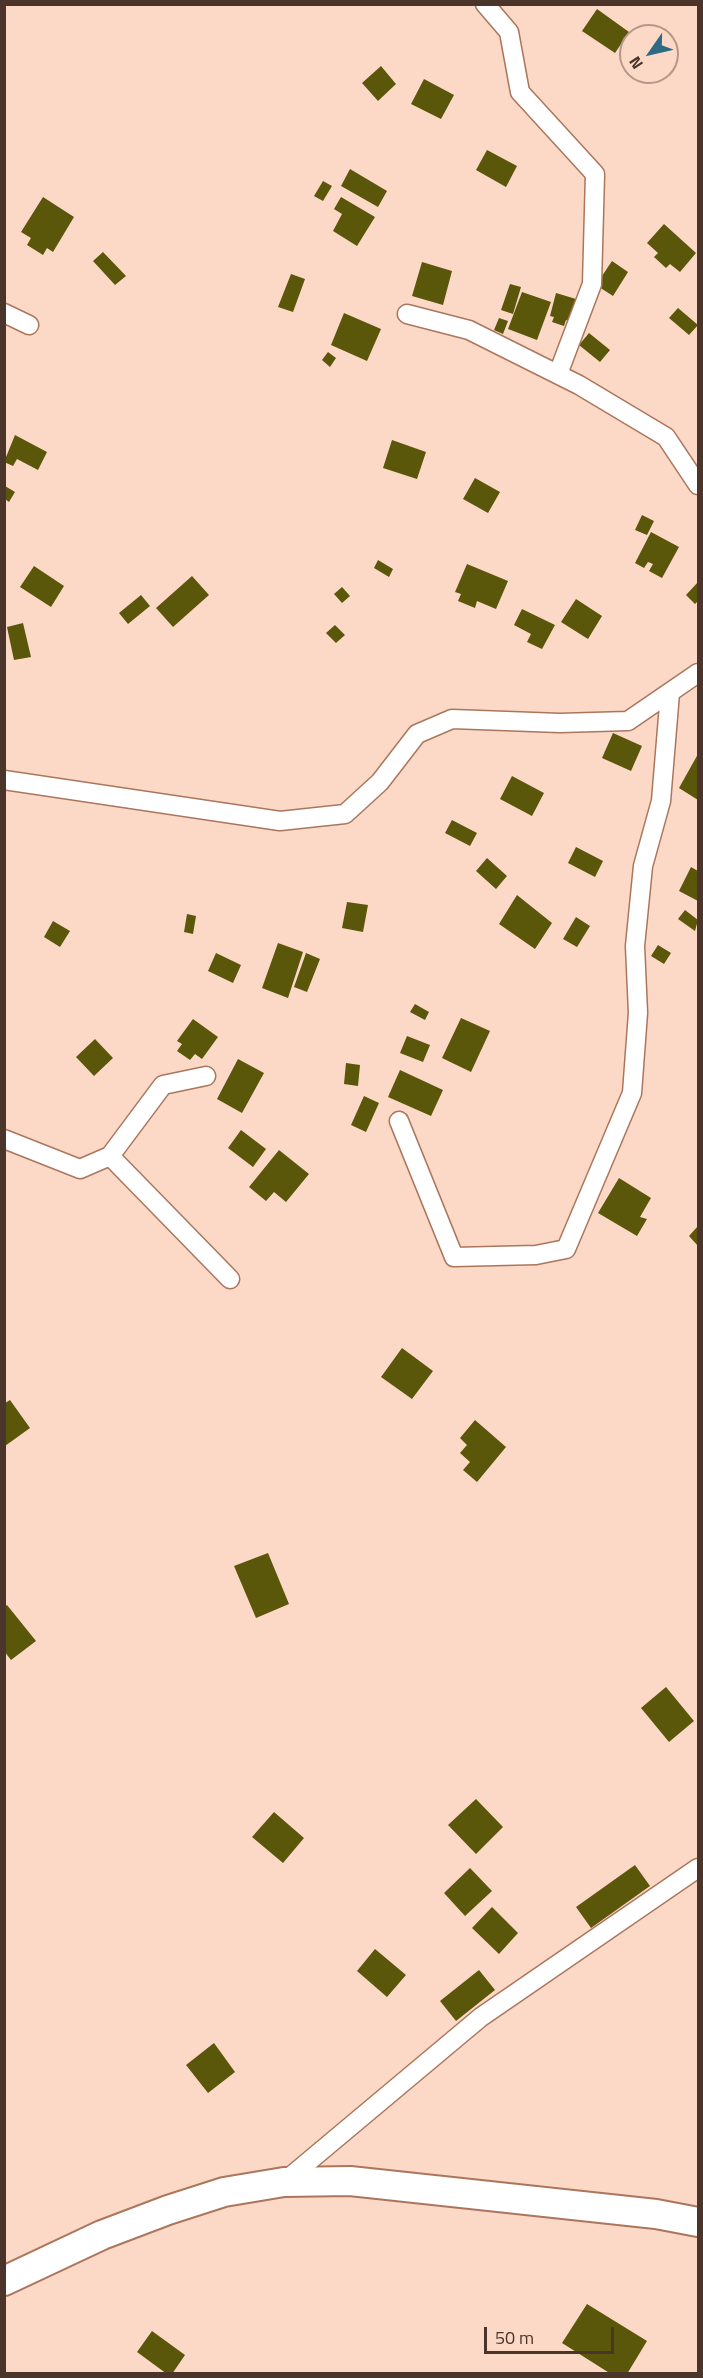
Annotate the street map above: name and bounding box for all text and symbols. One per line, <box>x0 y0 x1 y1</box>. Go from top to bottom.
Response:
north arrow <box>619 24 679 84</box>
text: N <box>623 52 649 74</box>
scale bar <box>487 2315 618 2353</box>
text: 50 m <box>495 2324 534 2351</box>

